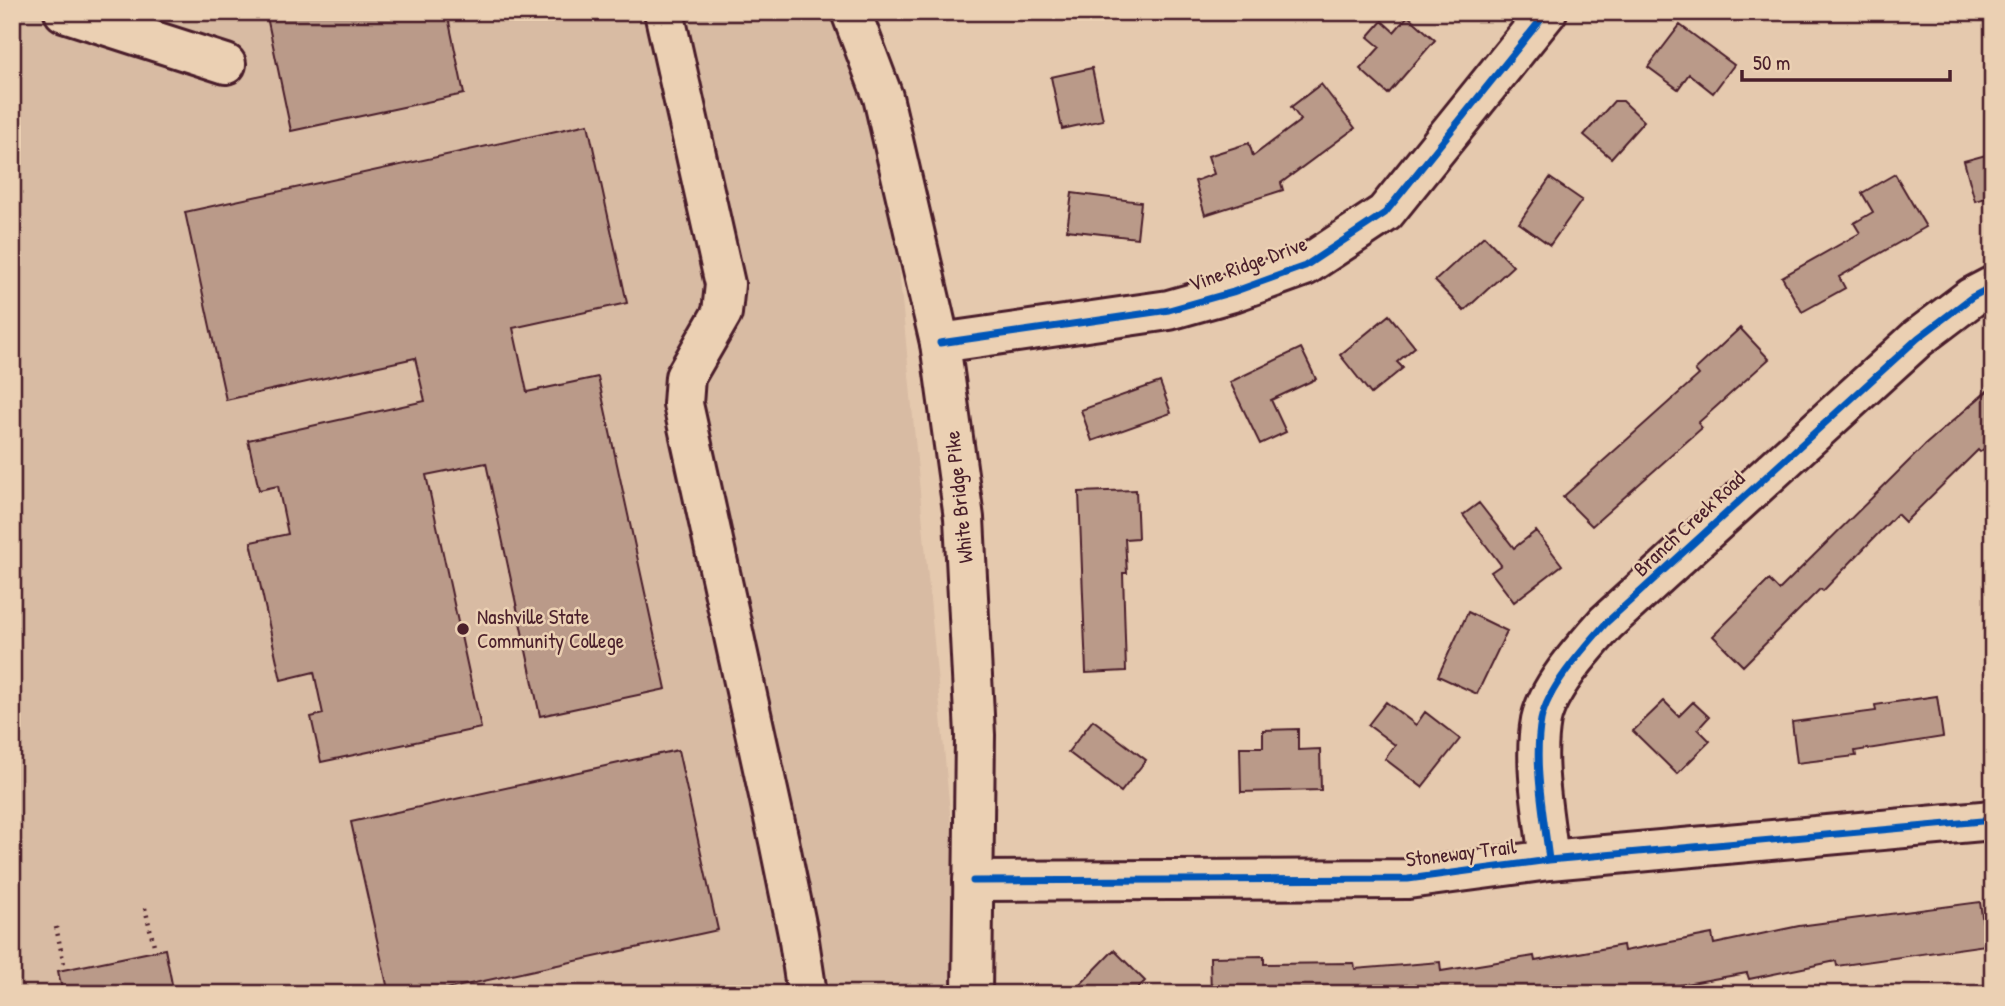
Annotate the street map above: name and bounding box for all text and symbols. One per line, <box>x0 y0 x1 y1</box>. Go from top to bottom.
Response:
scale bar <box>1742 38 1951 82</box>
text: 50 m <box>1753 48 1790 77</box>
street label: Vine Ridge Drive <box>1185 229 1311 298</box>
street label: White Bridge Pike <box>937 429 980 565</box>
street label: Branch Creek Road <box>1627 464 1751 583</box>
place label: Nashville State Community College <box>477 602 624 655</box>
marker: Nashville State Community College <box>455 621 471 637</box>
street label: Stoneway Trail <box>1404 831 1518 874</box>

